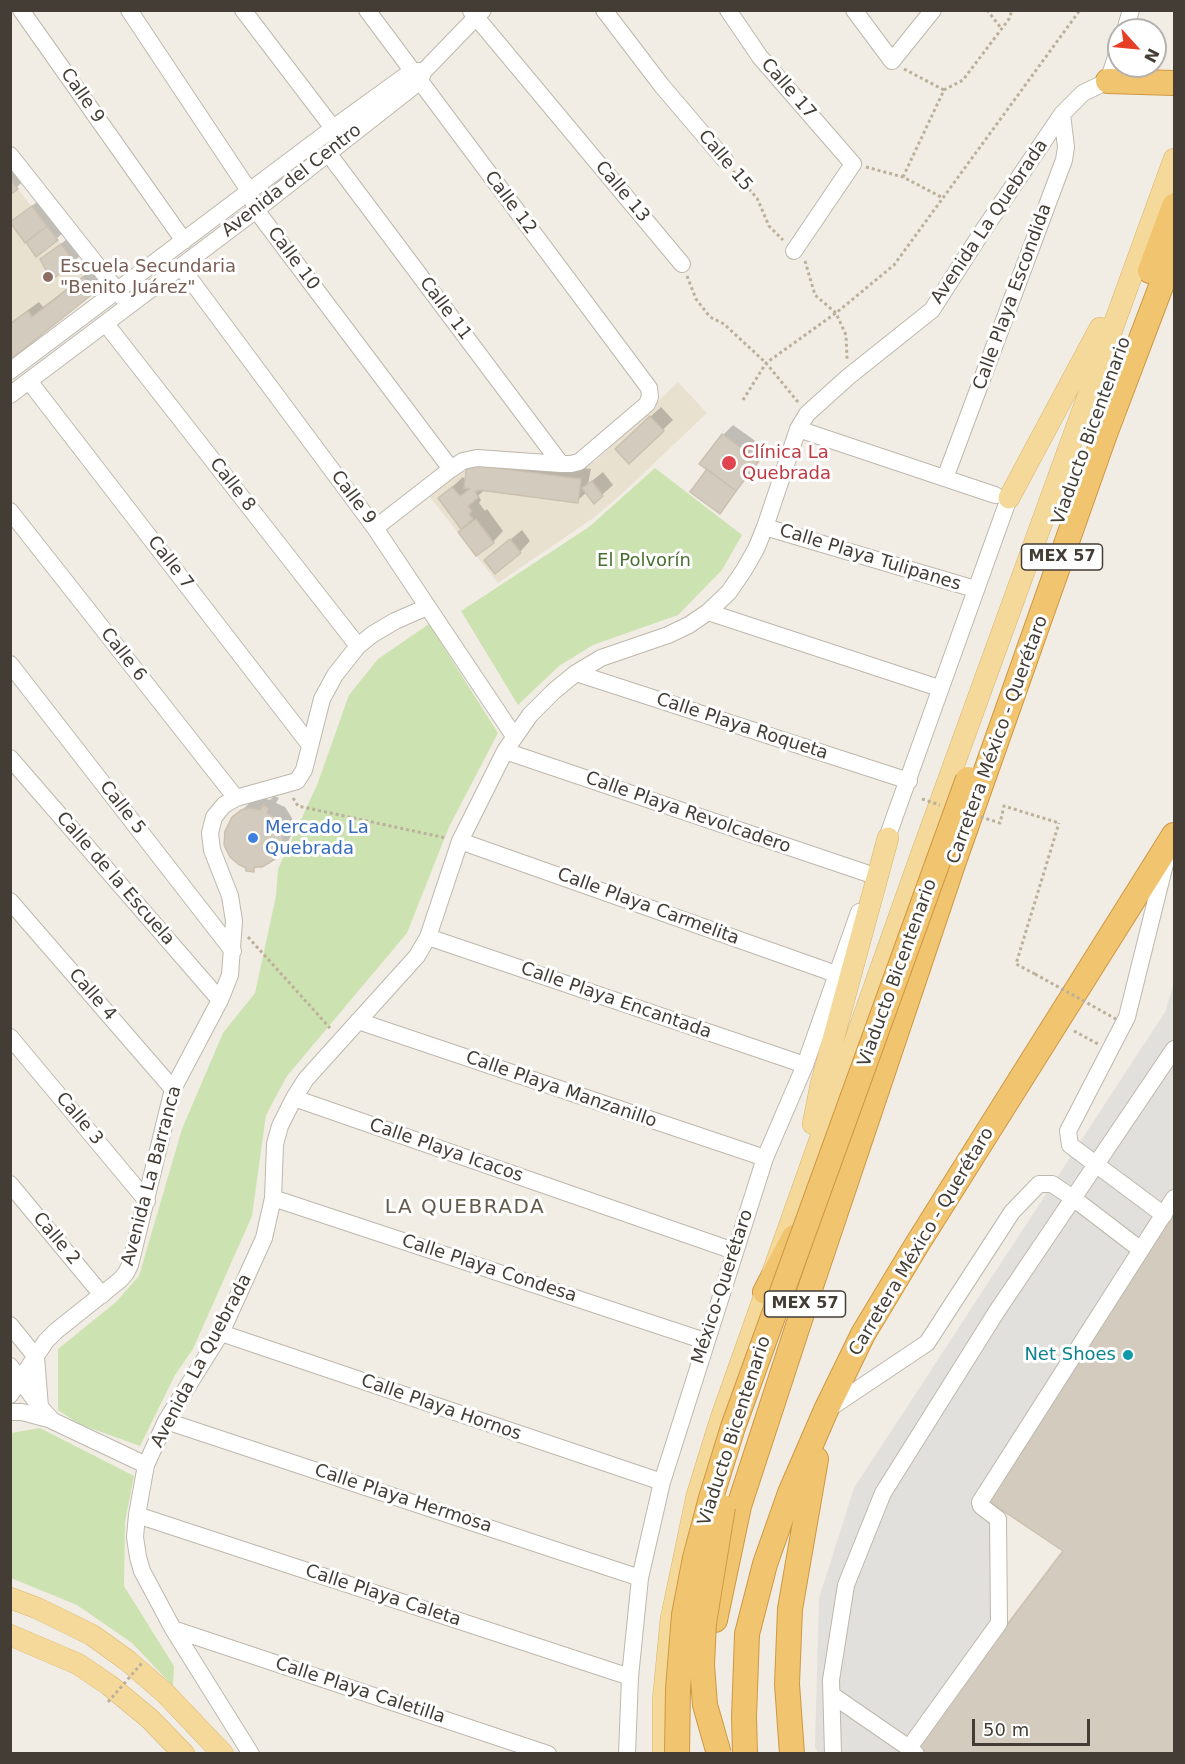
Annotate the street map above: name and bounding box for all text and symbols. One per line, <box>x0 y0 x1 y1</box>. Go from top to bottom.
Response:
north arrow <box>1107 18 1167 78</box>
text: N <box>1140 45 1163 66</box>
street label: Calle 17 <box>756 54 820 124</box>
street label: Calle 9 <box>55 64 109 128</box>
street label: Avenida del Centro <box>218 120 366 242</box>
street label: Calle 15 <box>693 126 757 196</box>
street label: Avenida La Quebrada <box>927 136 1053 308</box>
street label: Calle 13 <box>590 157 654 227</box>
street label: Calle 12 <box>479 167 541 239</box>
street label: Calle Playa Escondida <box>969 201 1057 393</box>
street label: Calle 10 <box>262 223 324 295</box>
place label: Escuela Secundaria "Benito Juárez" <box>60 256 236 298</box>
marker: Escuela Secundaria "Benito Juárez" <box>41 270 55 284</box>
street label: Calle 11 <box>414 273 476 345</box>
street label: Viaducto Bicentenario <box>1048 334 1136 528</box>
place label: Clínica La Quebrada <box>742 442 831 484</box>
street label: Calle 8 <box>204 454 260 516</box>
marker: Clínica La Quebrada <box>720 454 738 472</box>
street label: Calle 9 <box>326 467 380 529</box>
street label: Calle Playa Tulipanes <box>777 520 963 596</box>
street label: Calle 7 <box>142 532 198 594</box>
road number: MEX 57 <box>1022 544 1102 570</box>
park label: El Polvorín <box>597 550 691 572</box>
street label: Carretera México - Querétaro <box>943 613 1053 867</box>
street label: Calle 6 <box>95 624 151 686</box>
street label: Calle Playa Roqueta <box>653 689 831 765</box>
street label: Calle Playa Revolcadero <box>583 768 793 858</box>
street label: Calle 5 <box>94 777 150 839</box>
street label: Calle de la Escuela <box>51 808 179 950</box>
place label: Mercado La Quebrada <box>265 817 369 860</box>
marker: Mercado La Quebrada <box>246 831 260 845</box>
street label: Calle Playa Carmelita <box>554 864 742 950</box>
street label: Viaducto Bicentenario <box>854 876 942 1070</box>
street label: Calle Playa Encantada <box>518 958 714 1044</box>
street label: Calle 4 <box>64 965 120 1025</box>
street label: Calle Playa Manzanillo <box>463 1047 659 1133</box>
street label: Avenida La Barranca <box>118 1084 186 1268</box>
street label: Calle 3 <box>51 1088 107 1150</box>
street label: Calle Playa Icacos <box>366 1115 526 1187</box>
street label: Carretera México - Querétaro <box>845 1124 999 1360</box>
district label: LA QUEBRADA <box>385 1196 545 1220</box>
street label: México-Querétaro <box>688 1207 758 1367</box>
street label: Calle 2 <box>28 1208 84 1270</box>
street label: Calle Playa Condesa <box>399 1231 579 1307</box>
street label: Avenida La Quebrada <box>147 1271 257 1451</box>
road number: MEX 57 <box>764 1291 846 1317</box>
street label: Viaducto Bicentenario <box>694 1333 776 1529</box>
place label: Net Shoes <box>1024 1344 1116 1366</box>
marker: Net Shoes <box>1121 1348 1135 1362</box>
street label: Calle Playa Hornos <box>358 1370 524 1446</box>
street label: Calle Playa Hermosa <box>312 1460 494 1538</box>
street label: Calle Playa Caleta <box>302 1561 464 1631</box>
street label: Calle Playa Caletilla <box>272 1653 448 1729</box>
scale bar <box>975 1707 1094 1745</box>
text: 50 m <box>983 1719 1029 1740</box>

